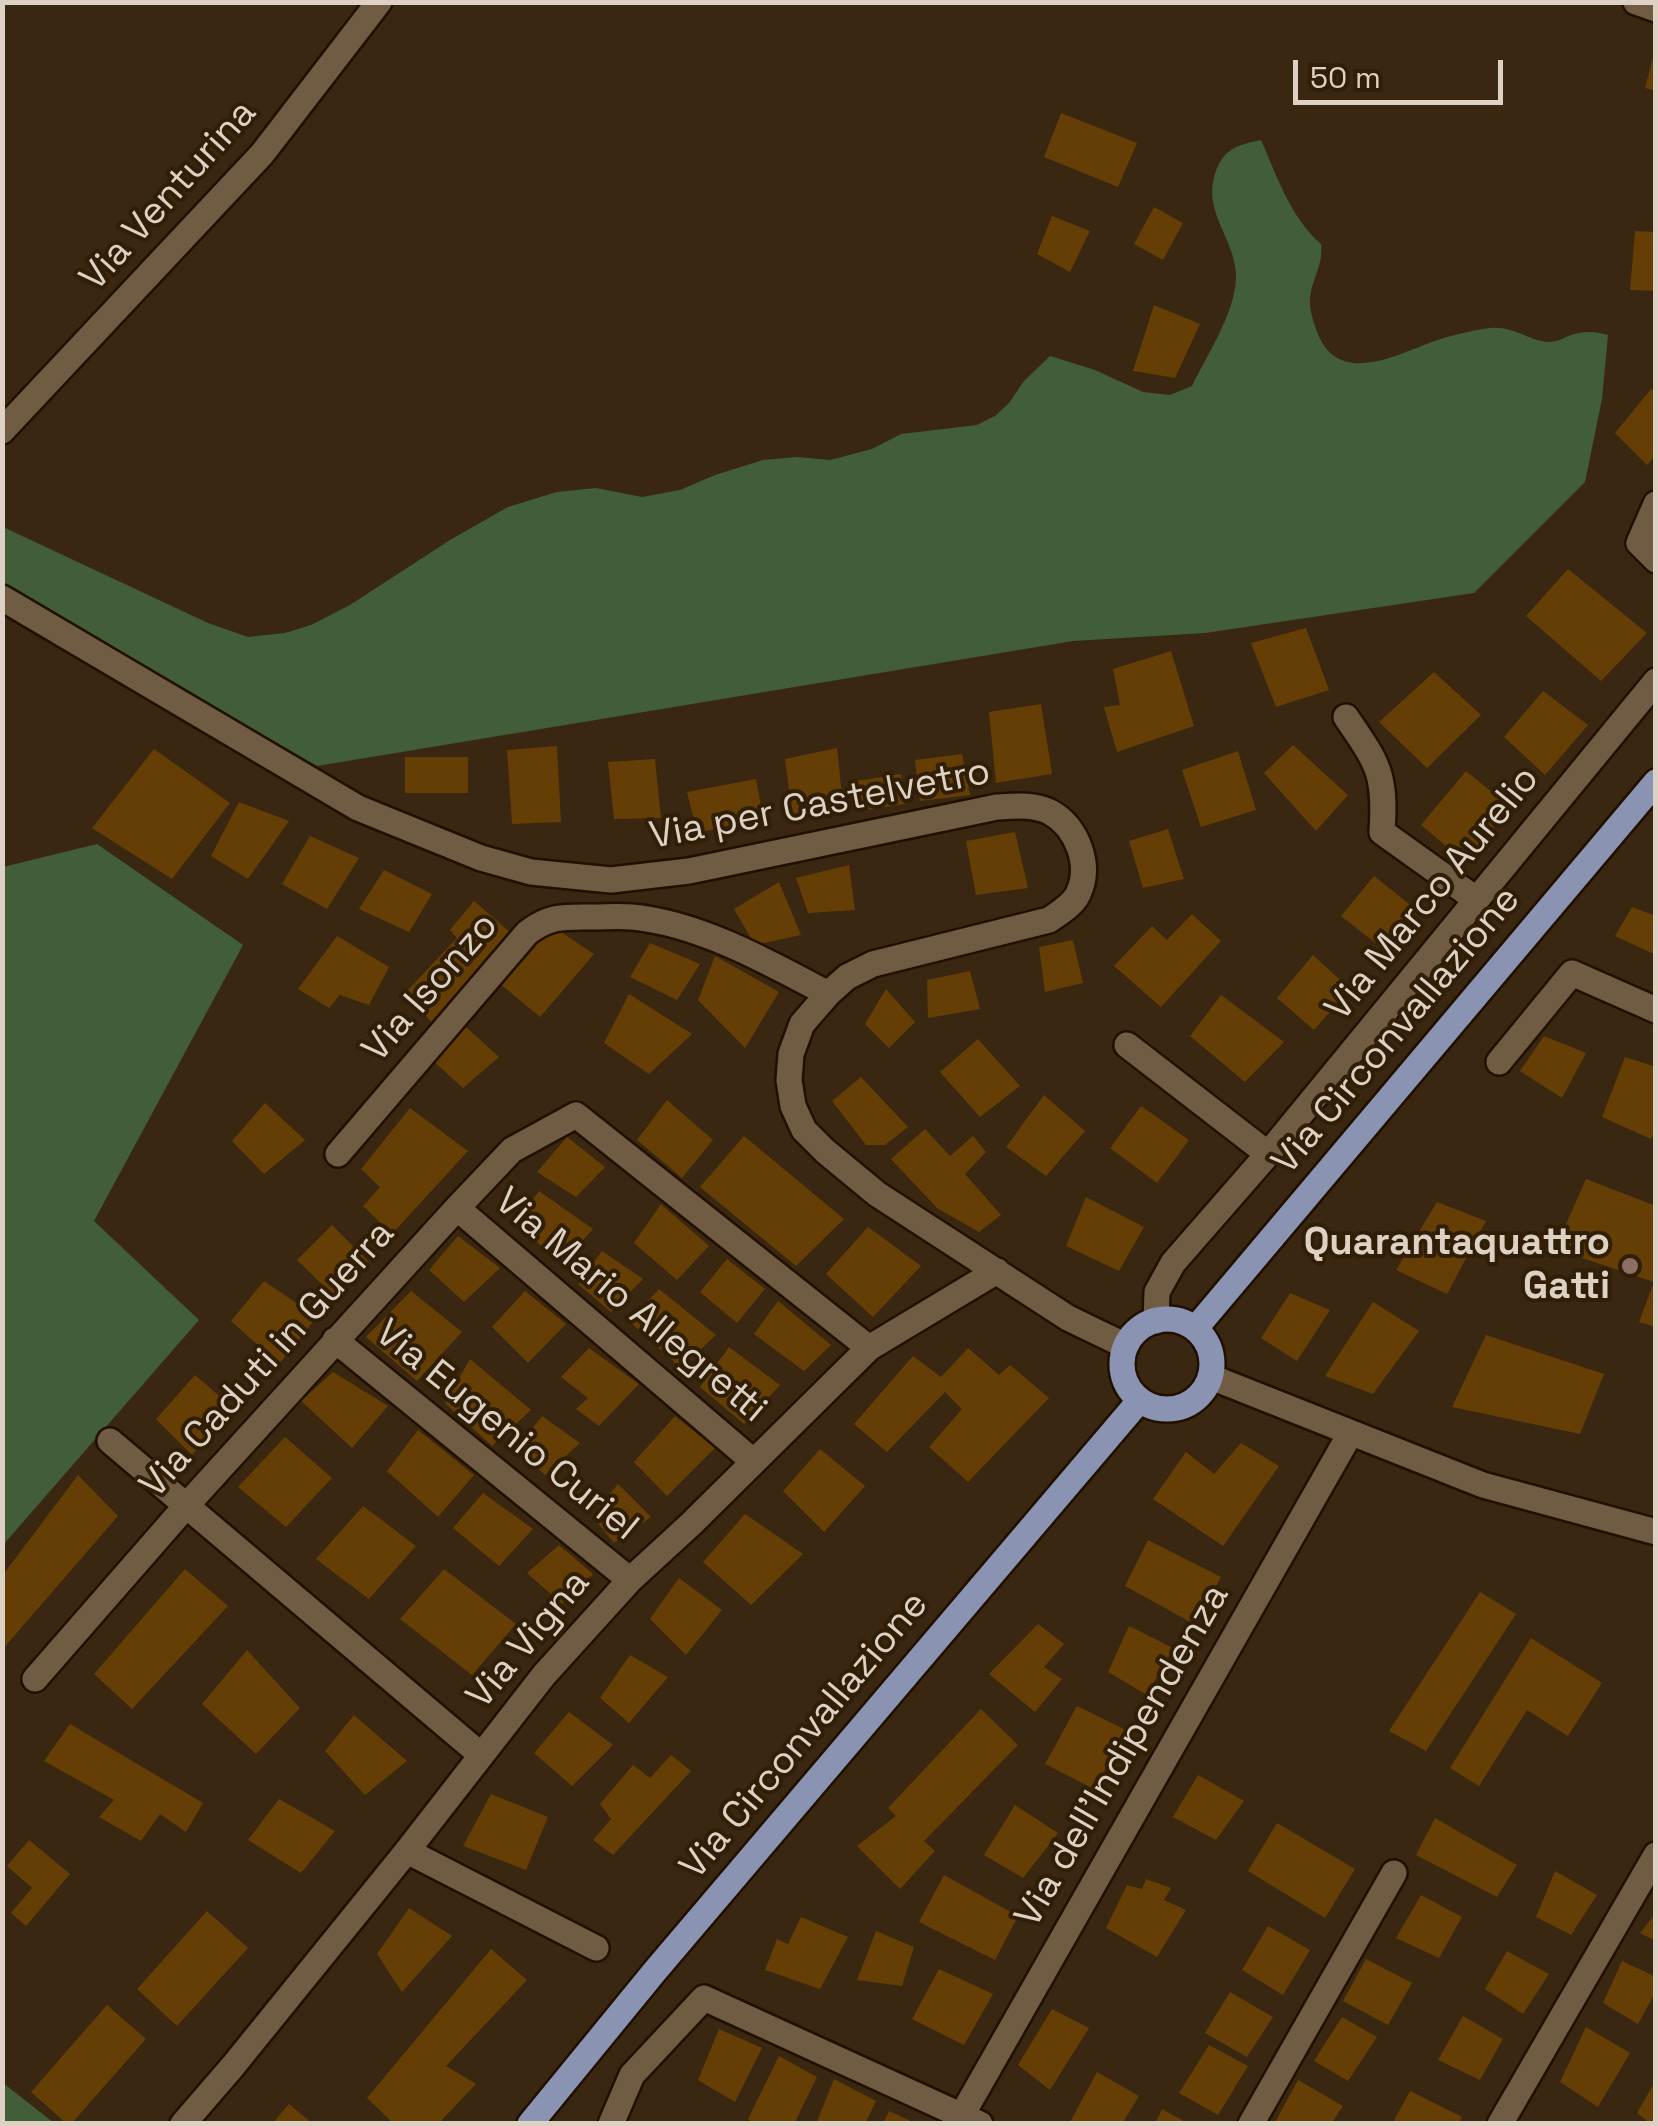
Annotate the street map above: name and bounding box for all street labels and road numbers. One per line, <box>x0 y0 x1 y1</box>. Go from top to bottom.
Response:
street label: Via Venturina <box>71 91 267 301</box>
street label: Via per Castelvetro <box>646 750 994 860</box>
street label: Via Marco Aurelio <box>1316 758 1550 1030</box>
street label: Via Circonvallazione <box>1263 878 1531 1184</box>
street label: Via Isonzo <box>354 904 508 1072</box>
street label: Via Mario Allegretti <box>485 1179 775 1433</box>
street label: Via Caduti in Guerra <box>131 1212 405 1508</box>
street label: Via Eugenio Curiel <box>365 1311 647 1551</box>
street label: Via Vigna <box>458 1561 600 1719</box>
street label: Via dell'Indipendenza <box>1006 1577 1240 1935</box>
street label: Via Circonvallazione <box>671 1583 939 1889</box>

